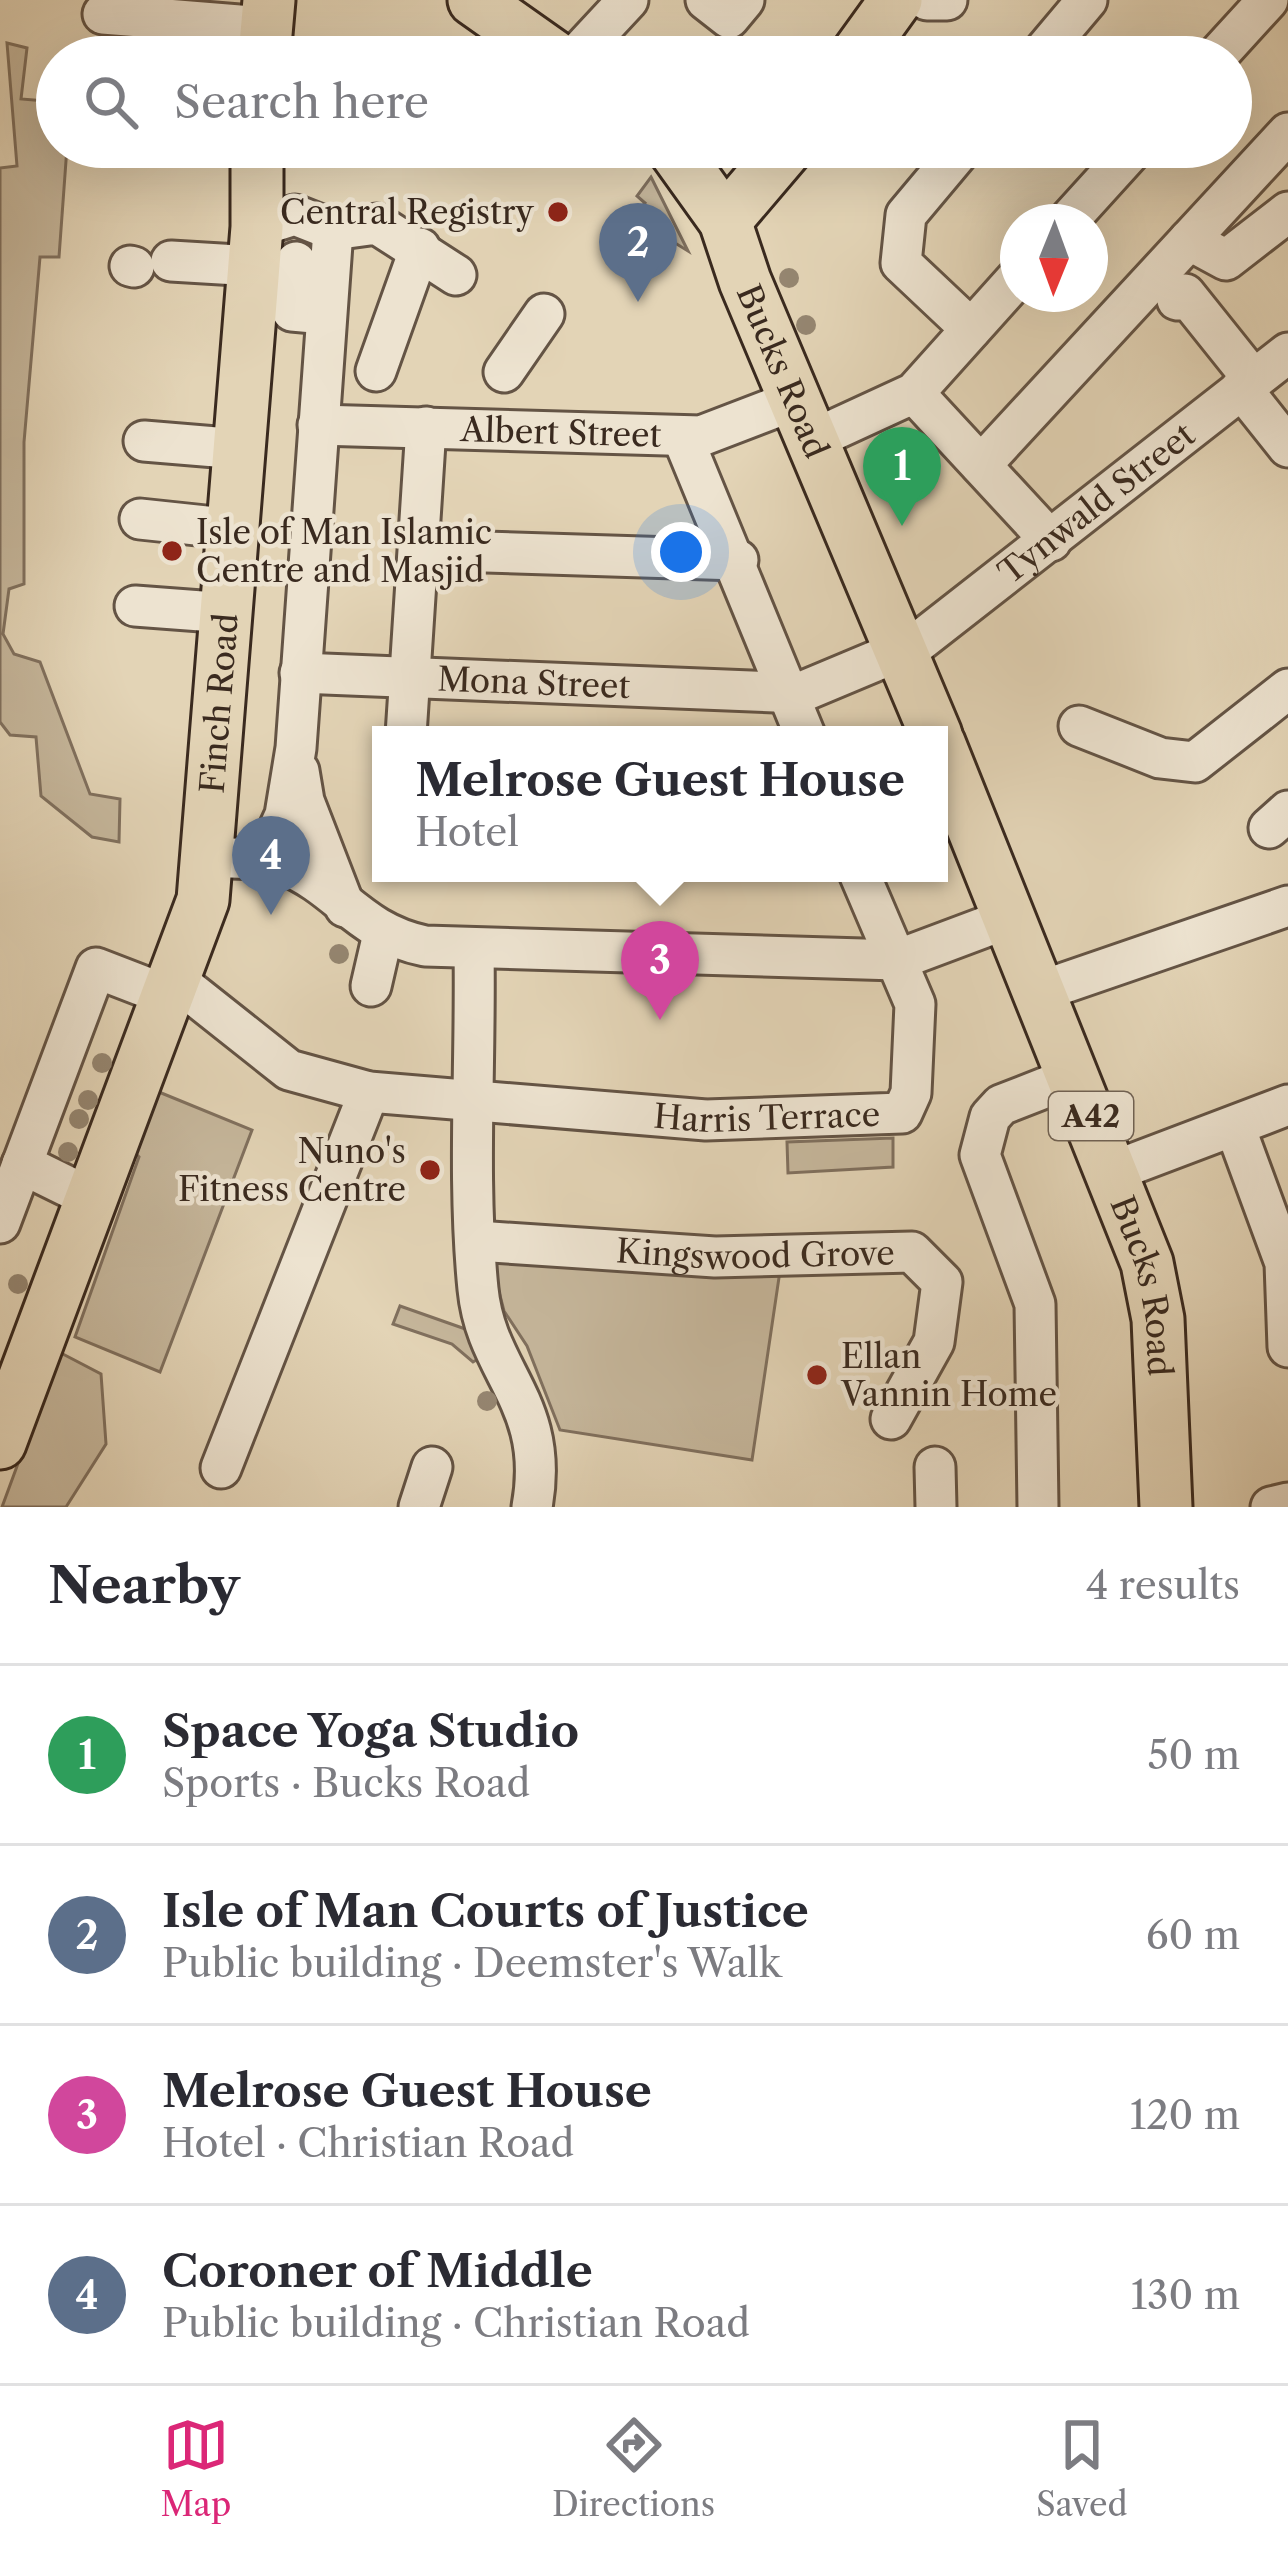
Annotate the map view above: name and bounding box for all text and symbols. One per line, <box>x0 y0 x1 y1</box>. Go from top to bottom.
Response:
search box <box>36 36 1252 168</box>
icon: search <box>78 69 144 135</box>
text: Search here <box>174 74 429 130</box>
place label: Central Registry <box>280 192 535 233</box>
marker: Central Registry <box>545 199 571 225</box>
pin: 2 <box>599 203 677 302</box>
north arrow <box>1000 204 1108 312</box>
street label: Bucks Road <box>728 278 838 464</box>
street label: Albert Street <box>459 409 662 455</box>
street label: Tynwald Street <box>990 413 1203 592</box>
pin: 1 <box>863 427 941 526</box>
place label: Isle of Man Islamic Centre and Masjid <box>196 512 492 591</box>
your location <box>651 522 711 582</box>
marker: Isle of Man Islamic Centre and Masjid <box>159 538 185 564</box>
street label: Finch Road <box>191 612 246 795</box>
street label: Mona Street <box>437 658 631 707</box>
popup <box>372 726 948 882</box>
text: Melrose Guest House <box>415 752 905 808</box>
text: Hotel <box>415 808 519 856</box>
pin: 4 <box>232 816 310 915</box>
pin: 3 <box>621 921 699 1020</box>
road number: A42 <box>1049 1092 1133 1140</box>
street label: Harris Terrace <box>652 1093 881 1141</box>
place label: Nuno's Fitness Centre <box>178 1131 406 1210</box>
marker: Nuno's Fitness Centre <box>417 1157 443 1183</box>
street label: Bucks Road <box>1102 1190 1181 1377</box>
street label: Kingswood Grove <box>615 1230 895 1278</box>
place label: Ellan Vannin Home <box>840 1336 1057 1415</box>
marker: Ellan Vannin Home <box>804 1362 830 1388</box>
text: Nearby <box>48 1554 240 1616</box>
text: 4 results <box>1086 1561 1240 1609</box>
text: Space Yoga Studio <box>162 1703 579 1759</box>
text: 1 <box>78 1731 96 1779</box>
text: 50 m <box>1147 1731 1240 1779</box>
text: Sports · Bucks Road <box>162 1759 530 1807</box>
text: Isle of Man Courts of Justice <box>162 1883 809 1939</box>
text: 2 <box>75 1911 99 1959</box>
text: 60 m <box>1146 1911 1240 1959</box>
text: Public building · Deemster's Walk <box>162 1939 781 1987</box>
text: Melrose Guest House <box>162 2063 652 2119</box>
text: 3 <box>76 2091 98 2139</box>
text: 120 m <box>1130 2091 1240 2139</box>
text: Hotel · Christian Road <box>162 2119 574 2167</box>
text: Coroner of Middle <box>162 2243 593 2299</box>
text: 4 <box>75 2271 99 2319</box>
text: 130 m <box>1131 2271 1240 2319</box>
text: Public building · Christian Road <box>162 2299 750 2347</box>
tab: Map <box>160 2412 231 2525</box>
tab: Directions <box>552 2412 715 2525</box>
tab: Saved <box>1036 2412 1128 2525</box>

